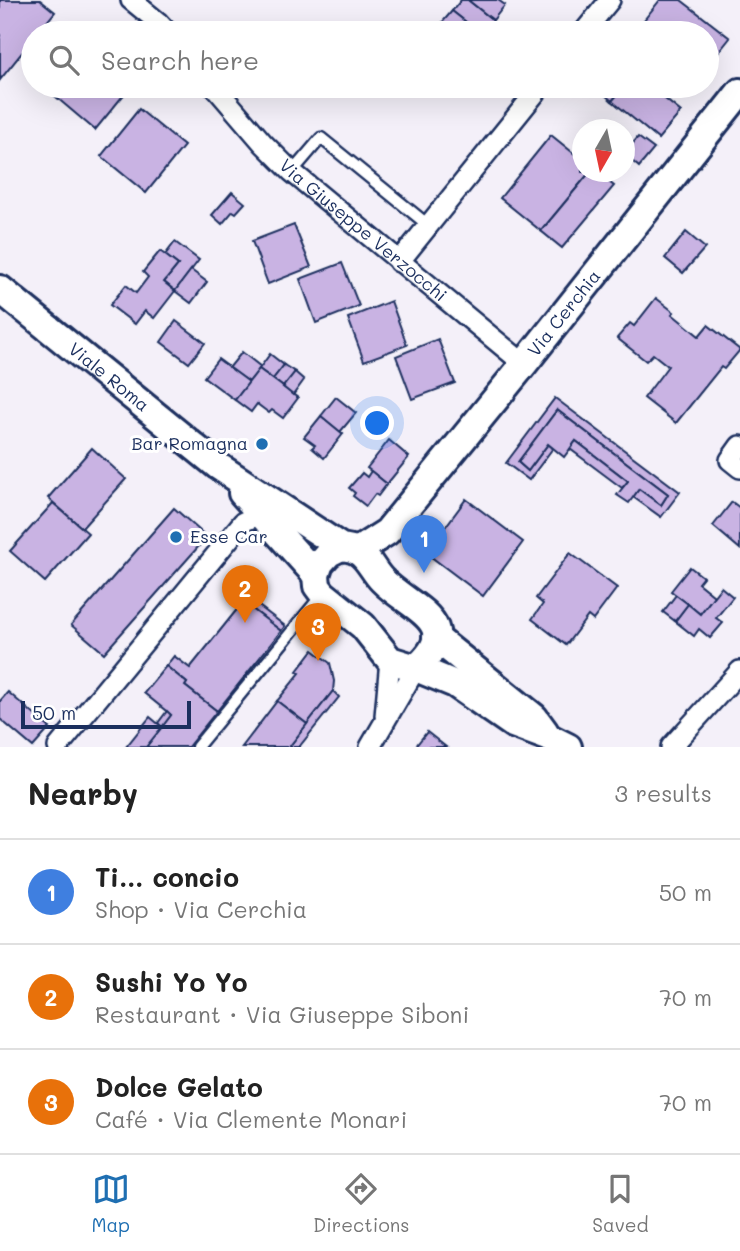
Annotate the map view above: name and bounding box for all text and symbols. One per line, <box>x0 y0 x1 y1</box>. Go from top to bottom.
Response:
search box <box>21 21 719 98</box>
icon: search <box>45 41 83 79</box>
text: Search here <box>101 43 259 77</box>
north arrow <box>572 119 635 182</box>
street label: Via Giuseppe Verzocchi <box>274 153 452 306</box>
street label: Via Cerchia <box>522 264 605 361</box>
street label: Viale Roma <box>64 336 155 417</box>
your location <box>360 406 394 440</box>
place label: Bar Romagna <box>131 431 248 455</box>
marker: Bar Romagna <box>254 436 270 452</box>
pin: 1 <box>401 515 447 573</box>
place label: Esse Car <box>190 524 268 548</box>
marker: Esse Car <box>168 529 184 545</box>
pin: 2 <box>222 565 268 623</box>
pin: 3 <box>295 603 341 661</box>
scale bar <box>21 698 191 730</box>
text: 50 m <box>32 700 76 725</box>
text: Nearby <box>28 773 138 813</box>
text: 3 results <box>615 778 712 808</box>
text: Ti... concio <box>95 860 239 894</box>
text: 1 <box>46 877 56 907</box>
text: 50 m <box>659 877 712 907</box>
text: Shop · Via Cerchia <box>95 894 307 924</box>
text: Sushi Yo Yo <box>95 965 248 999</box>
text: 2 <box>45 982 57 1012</box>
text: 70 m <box>659 982 712 1012</box>
text: Restaurant · Via Giuseppe Siboni <box>95 999 469 1029</box>
text: Dolce Gelato <box>95 1070 263 1104</box>
text: 3 <box>44 1087 58 1117</box>
text: 70 m <box>659 1087 712 1117</box>
text: Café · Via Clemente Monari <box>95 1104 407 1134</box>
tab: Map <box>91 1170 130 1237</box>
tab: Directions <box>313 1170 409 1237</box>
tab: Saved <box>592 1170 649 1237</box>

